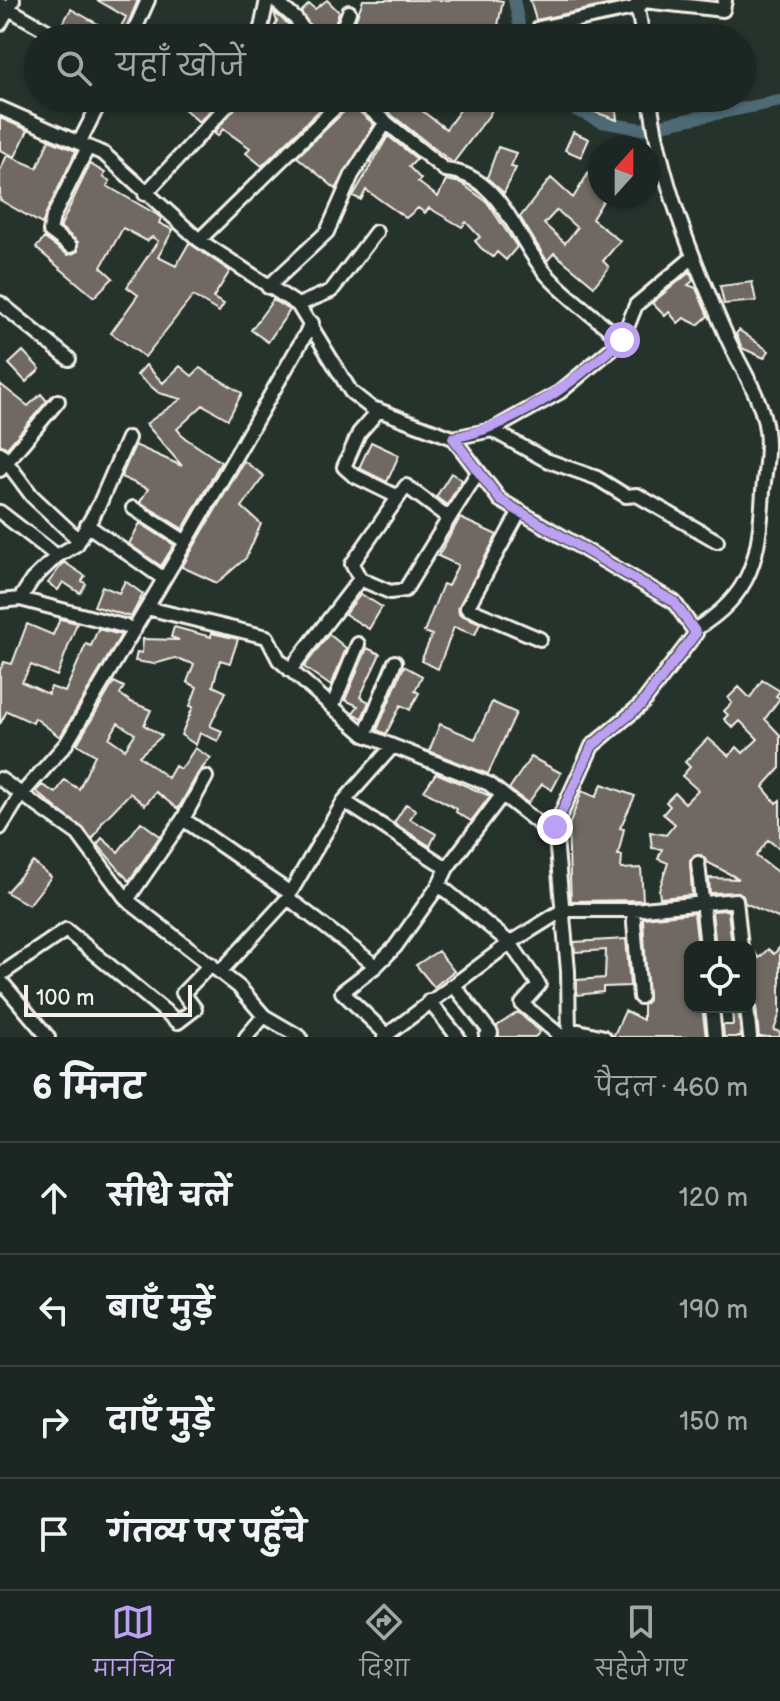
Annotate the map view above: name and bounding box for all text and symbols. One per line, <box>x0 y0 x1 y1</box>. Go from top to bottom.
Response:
search box <box>24 24 756 112</box>
icon: search <box>52 46 96 90</box>
text: यहाँ खोजें <box>116 49 245 85</box>
north arrow <box>588 136 660 208</box>
route start <box>604 322 640 358</box>
route end <box>537 809 573 845</box>
map controls <box>684 941 756 1013</box>
button: locate <box>684 941 756 1013</box>
scale bar <box>24 981 192 1017</box>
text: 100 m <box>36 985 95 1012</box>
text: 6 मिनट <box>32 1067 144 1108</box>
text: पैदल · 460 m <box>595 1073 748 1104</box>
icon: ahead <box>32 1176 76 1220</box>
text: सीधे चलें <box>108 1179 231 1215</box>
text: 120 m <box>679 1183 748 1214</box>
icon: left <box>32 1288 76 1332</box>
text: बाएँ मुड़ें <box>108 1291 214 1327</box>
text: 190 m <box>679 1295 748 1326</box>
icon: right <box>32 1400 76 1444</box>
text: दाएँ मुड़ें <box>108 1403 213 1439</box>
text: 150 m <box>679 1407 748 1438</box>
icon: arrive <box>32 1512 76 1556</box>
text: गंतव्य पर पहुँचे <box>108 1515 307 1551</box>
tab: मानचित्र <box>93 1600 174 1693</box>
tab: दिशा <box>360 1600 409 1693</box>
tab: सहेजे गए <box>595 1600 687 1693</box>

